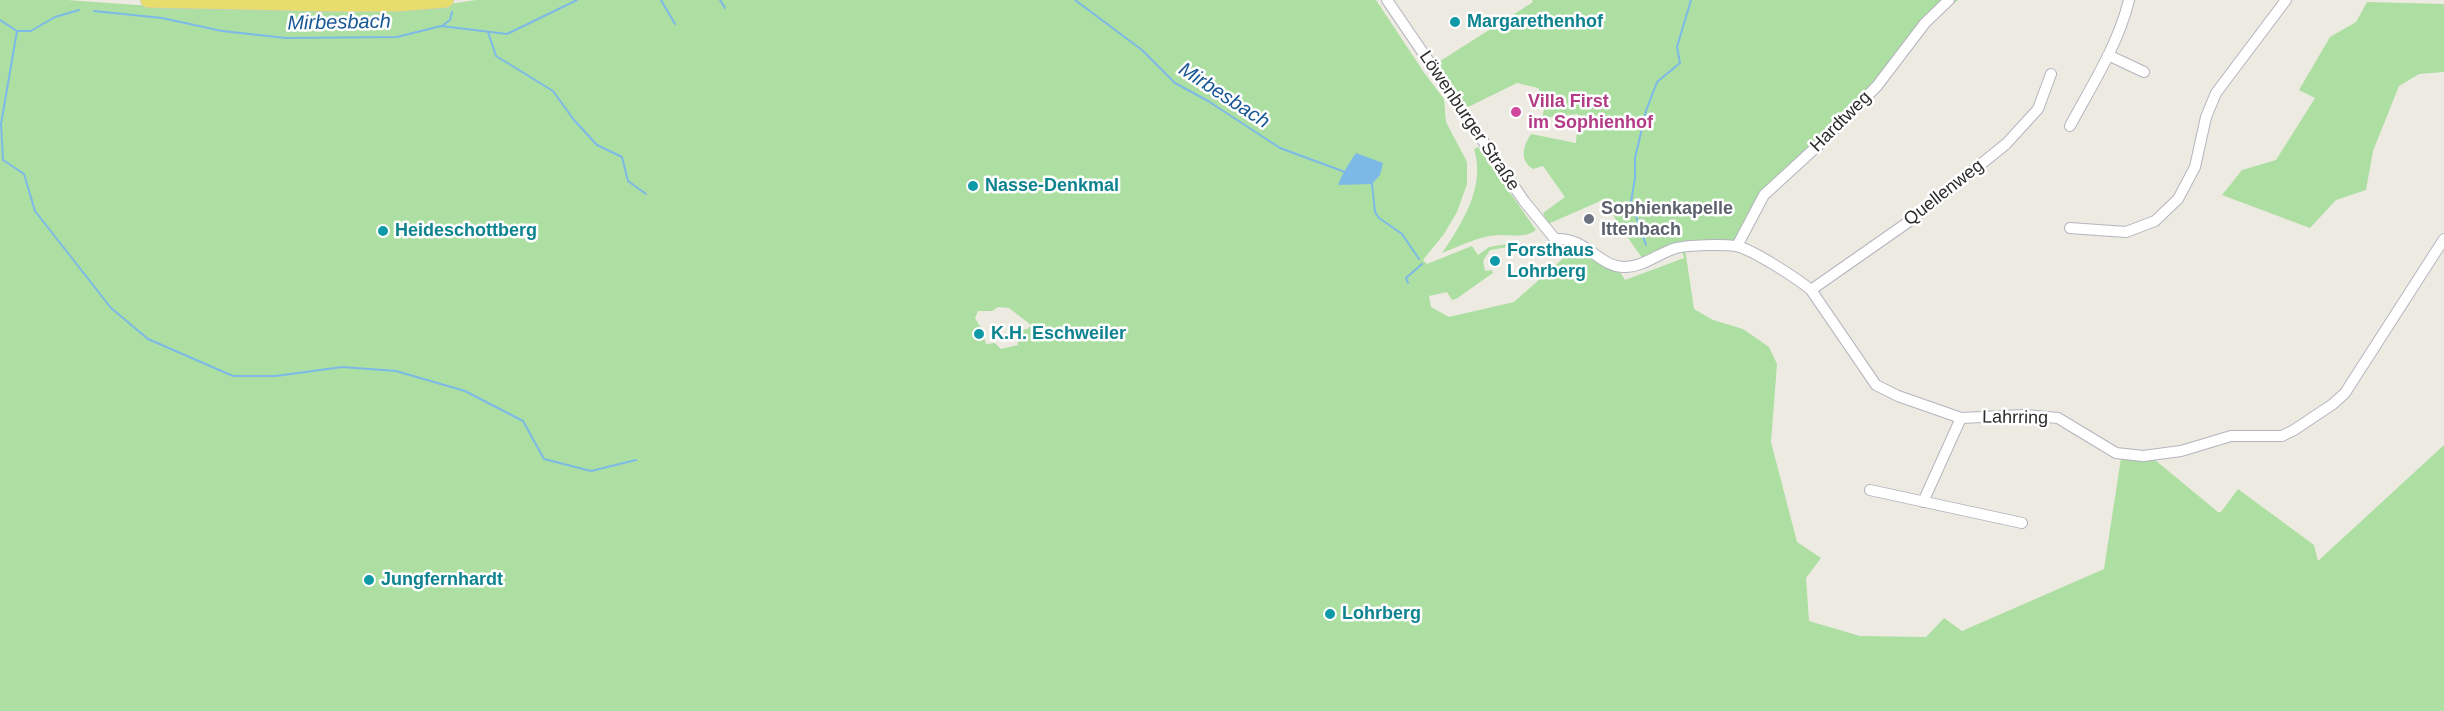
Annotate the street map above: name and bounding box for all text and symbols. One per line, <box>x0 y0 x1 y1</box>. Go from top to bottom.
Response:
water label: Mirbesbach <box>287 10 391 36</box>
place label: Margarethenhof <box>1467 11 1603 33</box>
marker: Margarethenhof <box>1448 15 1462 29</box>
street label: Löwenburger Straße <box>1414 47 1524 195</box>
water label: Mirbesbach <box>1174 58 1274 134</box>
street label: Hardtweg <box>1806 87 1876 157</box>
place label: Villa First im Sophienhof <box>1528 91 1653 134</box>
marker: Villa First im Sophienhof <box>1509 105 1523 119</box>
street label: Quellenweg <box>1900 155 1988 231</box>
place label: Nasse-Denkmal <box>985 175 1119 197</box>
marker: Nasse-Denkmal <box>966 179 980 193</box>
place label: Sophienkapelle Ittenbach <box>1601 198 1733 240</box>
marker: Sophienkapelle Ittenbach <box>1582 212 1596 226</box>
place label: Heideschottberg <box>395 220 537 242</box>
marker: Heideschottberg <box>376 224 390 238</box>
place label: Forsthaus Lohrberg <box>1507 240 1594 282</box>
marker: Forsthaus Lohrberg <box>1488 254 1502 268</box>
place label: K.H. Eschweiler <box>991 323 1126 345</box>
marker: K.H. Eschweiler <box>972 327 986 341</box>
street label: Lahrring <box>1982 407 2048 429</box>
place label: Jungfernhardt <box>381 569 503 591</box>
marker: Jungfernhardt <box>362 573 376 587</box>
place label: Lohrberg <box>1342 603 1421 625</box>
marker: Lohrberg <box>1323 607 1337 621</box>

